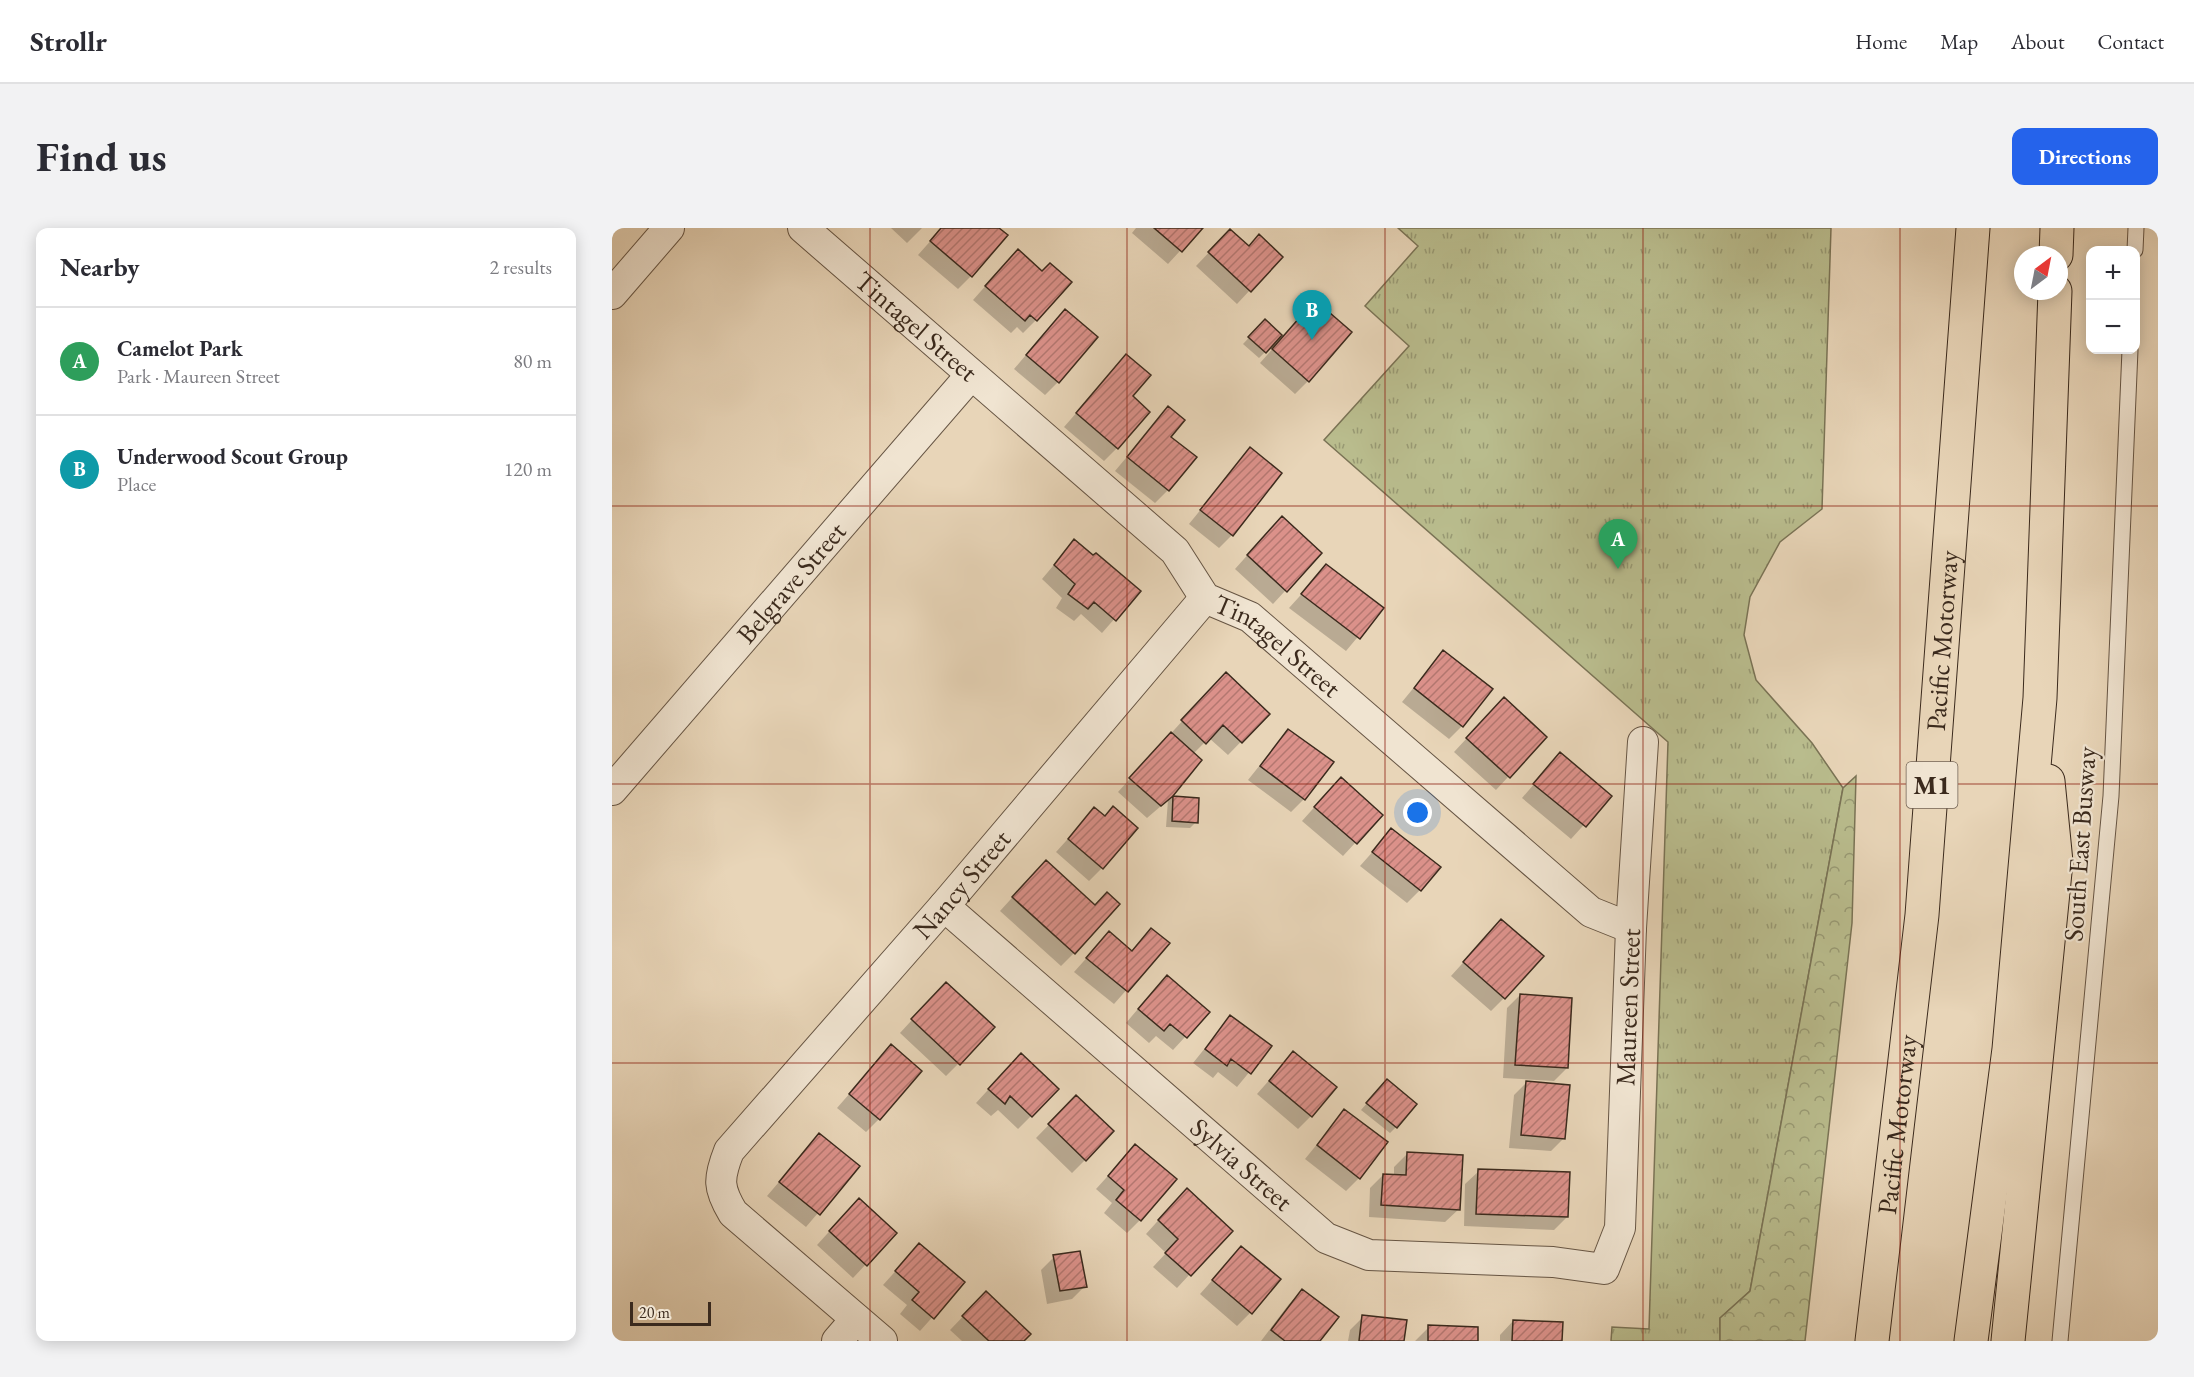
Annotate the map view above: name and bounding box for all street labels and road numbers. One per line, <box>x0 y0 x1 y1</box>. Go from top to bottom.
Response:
street label: Tintagel Street <box>848 263 986 389</box>
street label: Belgrave Street <box>728 514 854 651</box>
street label: Pacific Motorway <box>1918 549 1966 732</box>
street label: Tintagel Street <box>1209 586 1349 705</box>
street label: South East Busway <box>2055 745 2104 942</box>
road number: M1 <box>1906 762 1958 808</box>
street label: Nancy Street <box>905 822 1019 946</box>
street label: Maureen Street <box>1607 927 1648 1087</box>
street label: Pacific Motorway <box>1869 1032 1925 1216</box>
street label: Sylvia Street <box>1183 1110 1301 1219</box>

